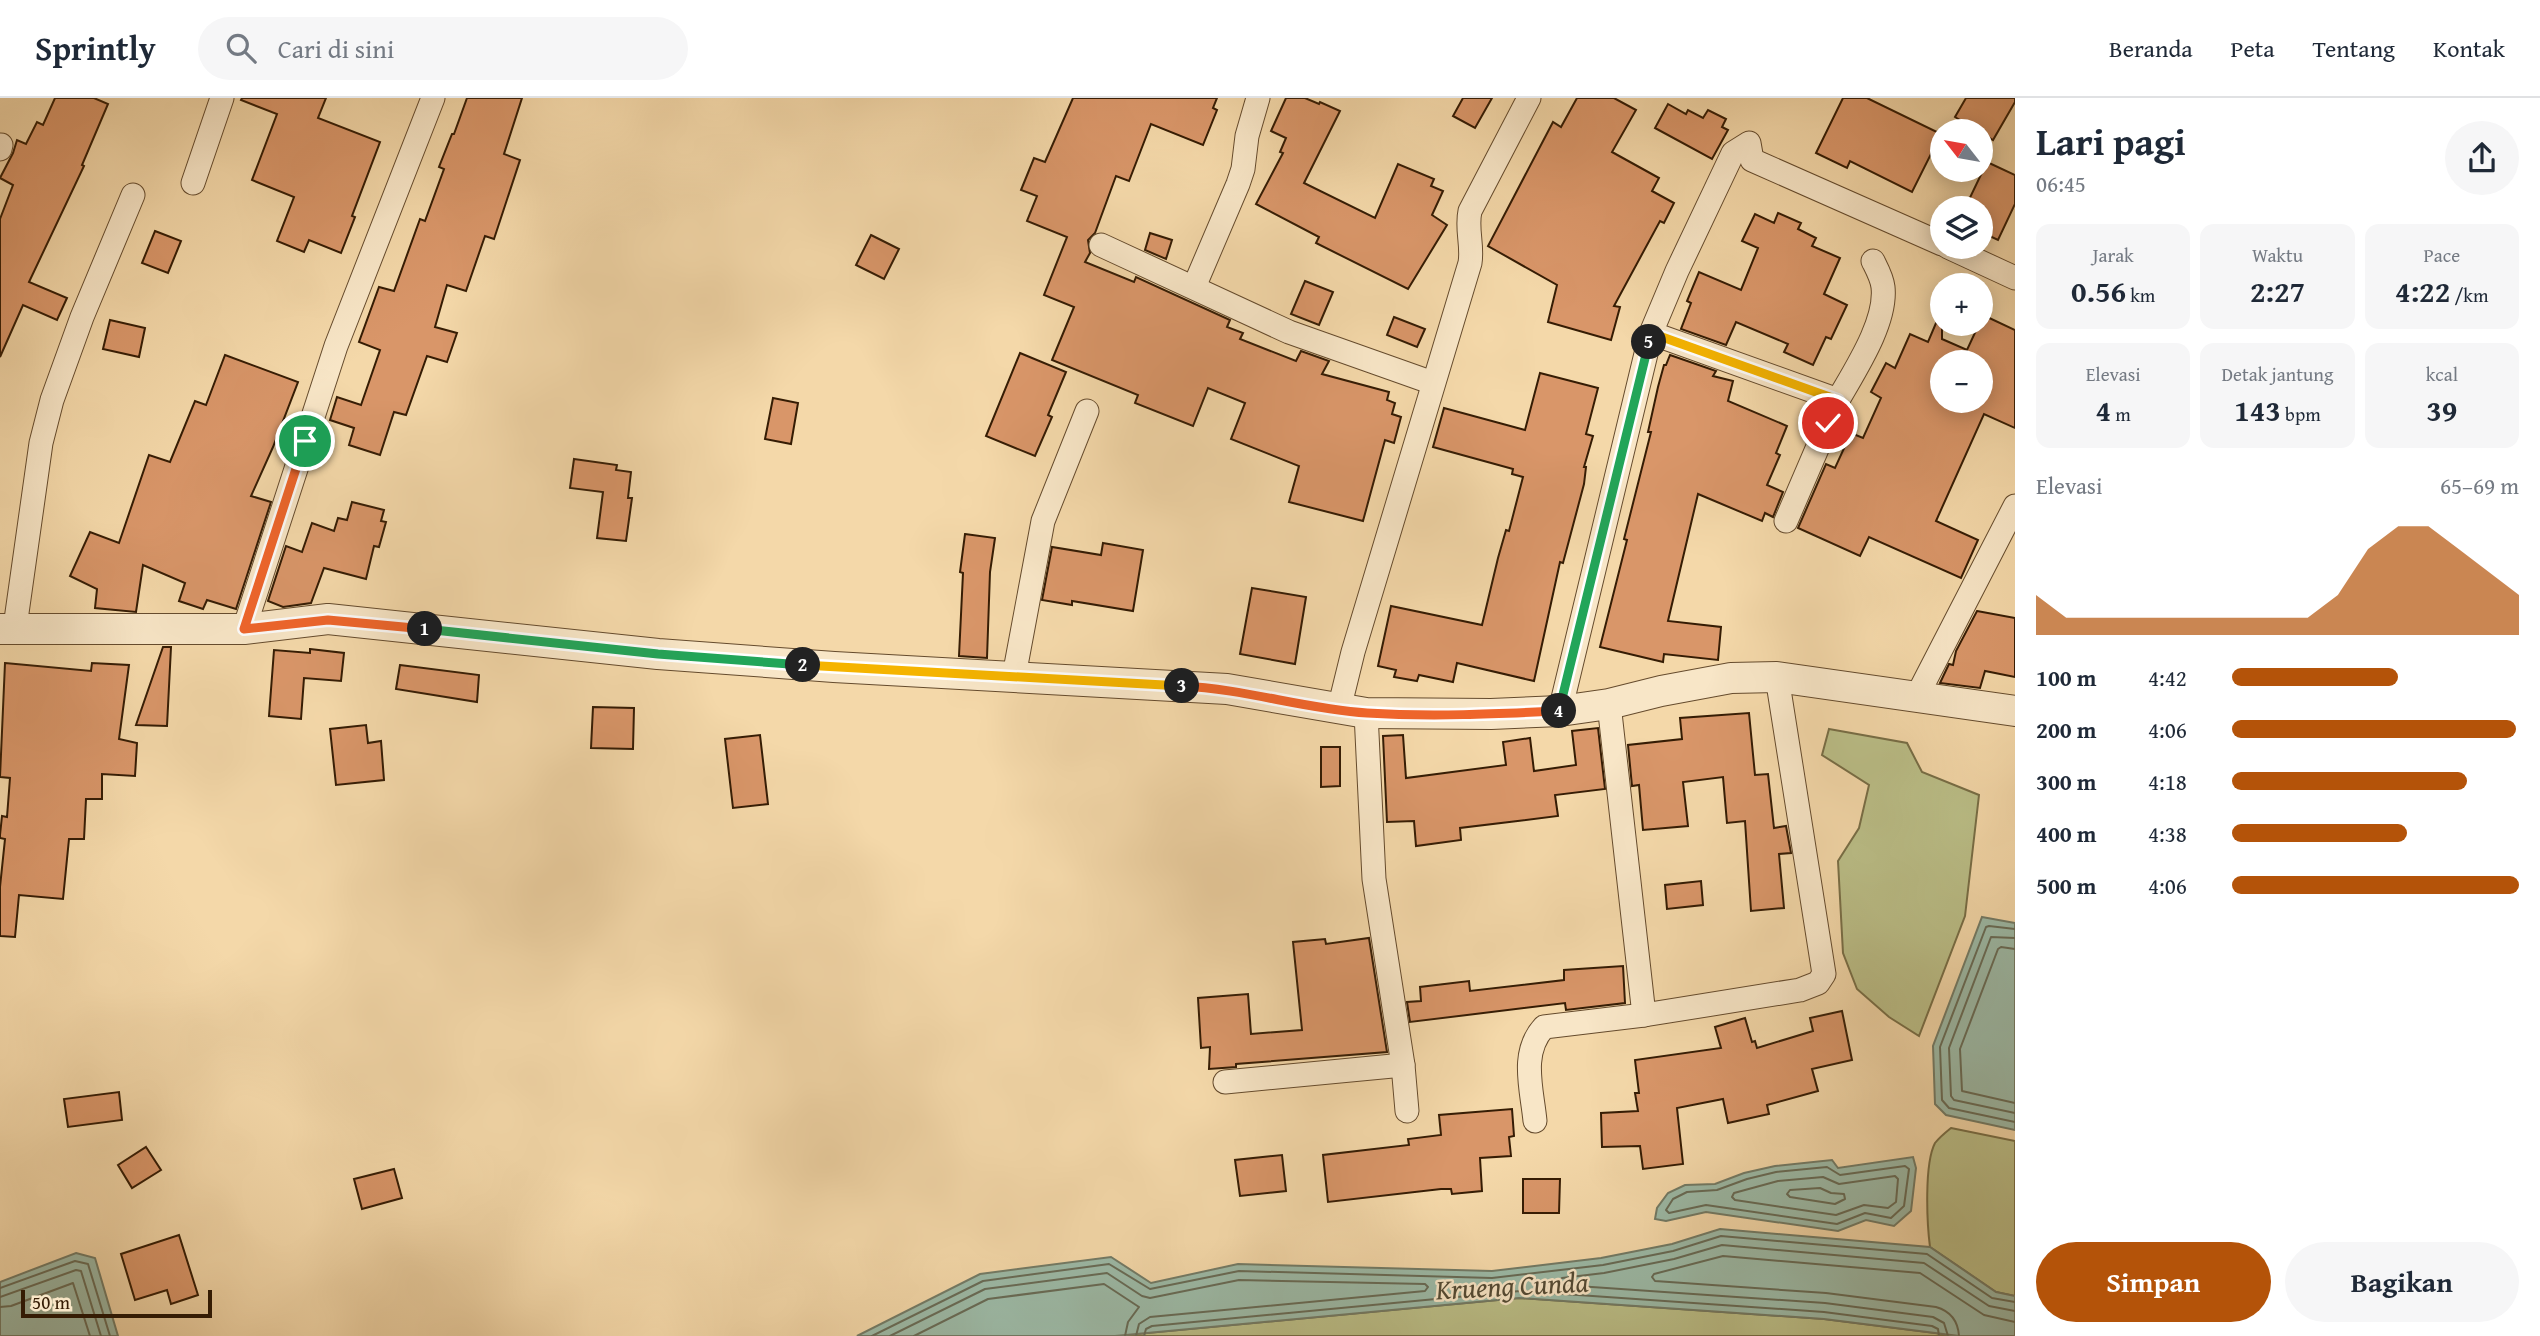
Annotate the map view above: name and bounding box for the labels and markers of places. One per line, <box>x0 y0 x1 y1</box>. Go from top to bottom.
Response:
pin: 5 <box>1632 324 1666 360</box>
pin <box>1798 393 1858 453</box>
pin <box>275 411 335 471</box>
pin: 1 <box>408 612 442 646</box>
pin: 2 <box>786 648 820 682</box>
pin: 3 <box>1164 668 1200 704</box>
pin: 4 <box>1542 694 1576 728</box>

